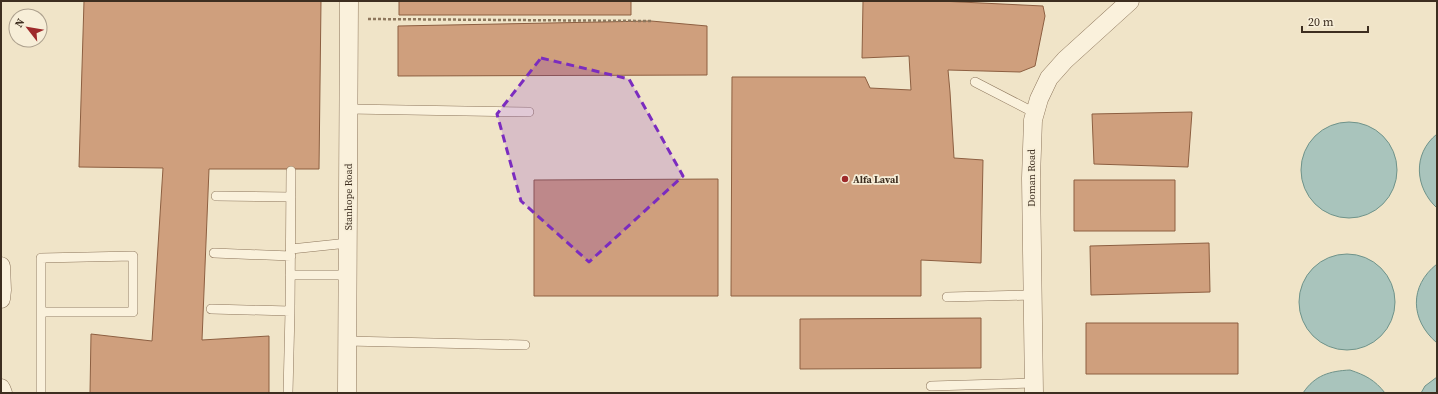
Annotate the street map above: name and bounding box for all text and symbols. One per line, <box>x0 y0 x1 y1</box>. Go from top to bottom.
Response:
north arrow <box>8 8 48 48</box>
scale bar <box>1302 8 1368 34</box>
text: 20 m <box>1308 14 1334 30</box>
text: N <box>11 16 28 30</box>
street label: Doman Road <box>1025 149 1038 207</box>
street label: Stanhope Road <box>342 163 355 230</box>
place label: Alfa Laval <box>853 173 899 186</box>
marker: Alfa Laval <box>840 174 850 184</box>

